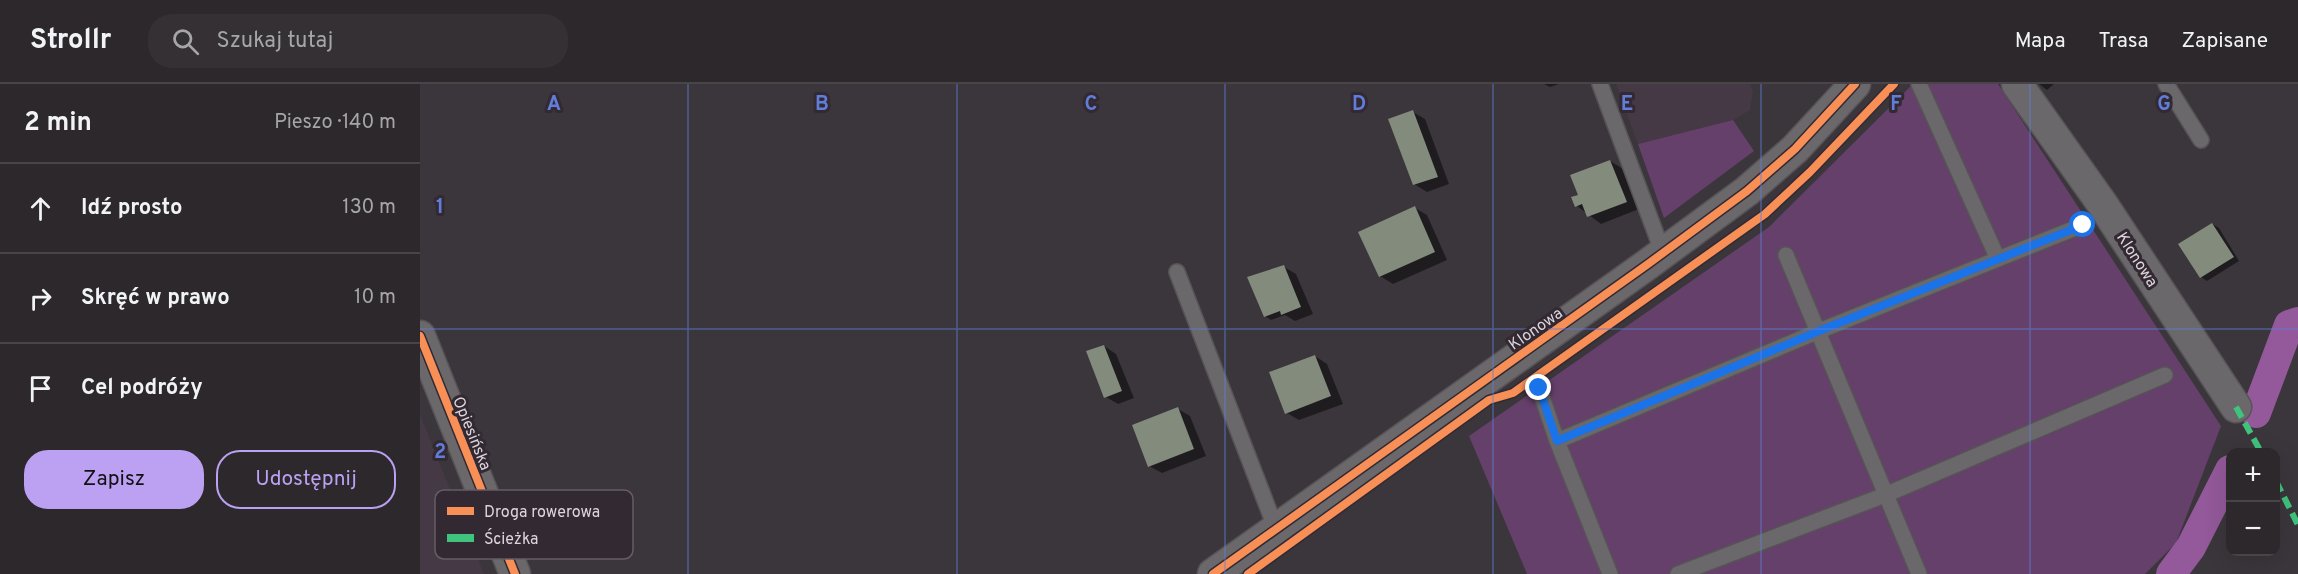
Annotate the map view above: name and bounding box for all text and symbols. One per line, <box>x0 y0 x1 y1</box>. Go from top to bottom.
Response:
search box <box>148 14 568 68</box>
text: Strollr <box>30 23 112 59</box>
icon: search <box>169 25 202 58</box>
text: Szukaj tutaj <box>217 28 333 55</box>
text: Mapa <box>2015 28 2066 55</box>
text: Trasa <box>2099 28 2148 55</box>
text: Zapisane <box>2181 28 2268 55</box>
text: A <box>547 92 561 118</box>
text: B <box>815 92 829 118</box>
text: C <box>1085 92 1097 118</box>
text: D <box>1352 92 1366 118</box>
text: E <box>1621 92 1633 118</box>
text: F <box>1890 92 1902 118</box>
text: G <box>2157 92 2171 118</box>
text: 2 min <box>24 107 92 140</box>
text: Pieszo · 140 m <box>274 110 396 136</box>
icon: ahead <box>24 192 57 225</box>
text: Idź prosto <box>81 195 183 222</box>
text: 130 m <box>342 195 396 221</box>
text: 1 <box>436 195 444 221</box>
route start <box>2069 211 2095 237</box>
street label: Klonowa <box>2111 229 2161 291</box>
icon: right <box>24 282 57 315</box>
text: Skręć w prawo <box>81 285 230 312</box>
text: 10 m <box>354 285 396 311</box>
street label: Klonowa <box>1505 304 1567 355</box>
icon: arrive <box>24 372 57 405</box>
route end <box>1525 374 1551 400</box>
text: Cel podróży <box>81 375 203 402</box>
street label: Opiesińska <box>447 394 495 474</box>
text: 2 <box>434 440 446 466</box>
map controls <box>2226 448 2280 556</box>
button: + <box>2226 448 2280 502</box>
button: Zapisz <box>24 450 204 509</box>
button: Udostępnij <box>216 450 396 509</box>
legend <box>435 490 633 559</box>
button: − <box>2226 502 2280 556</box>
text: Droga rowerowa <box>484 503 600 523</box>
text: Ścieżka <box>484 528 538 550</box>

